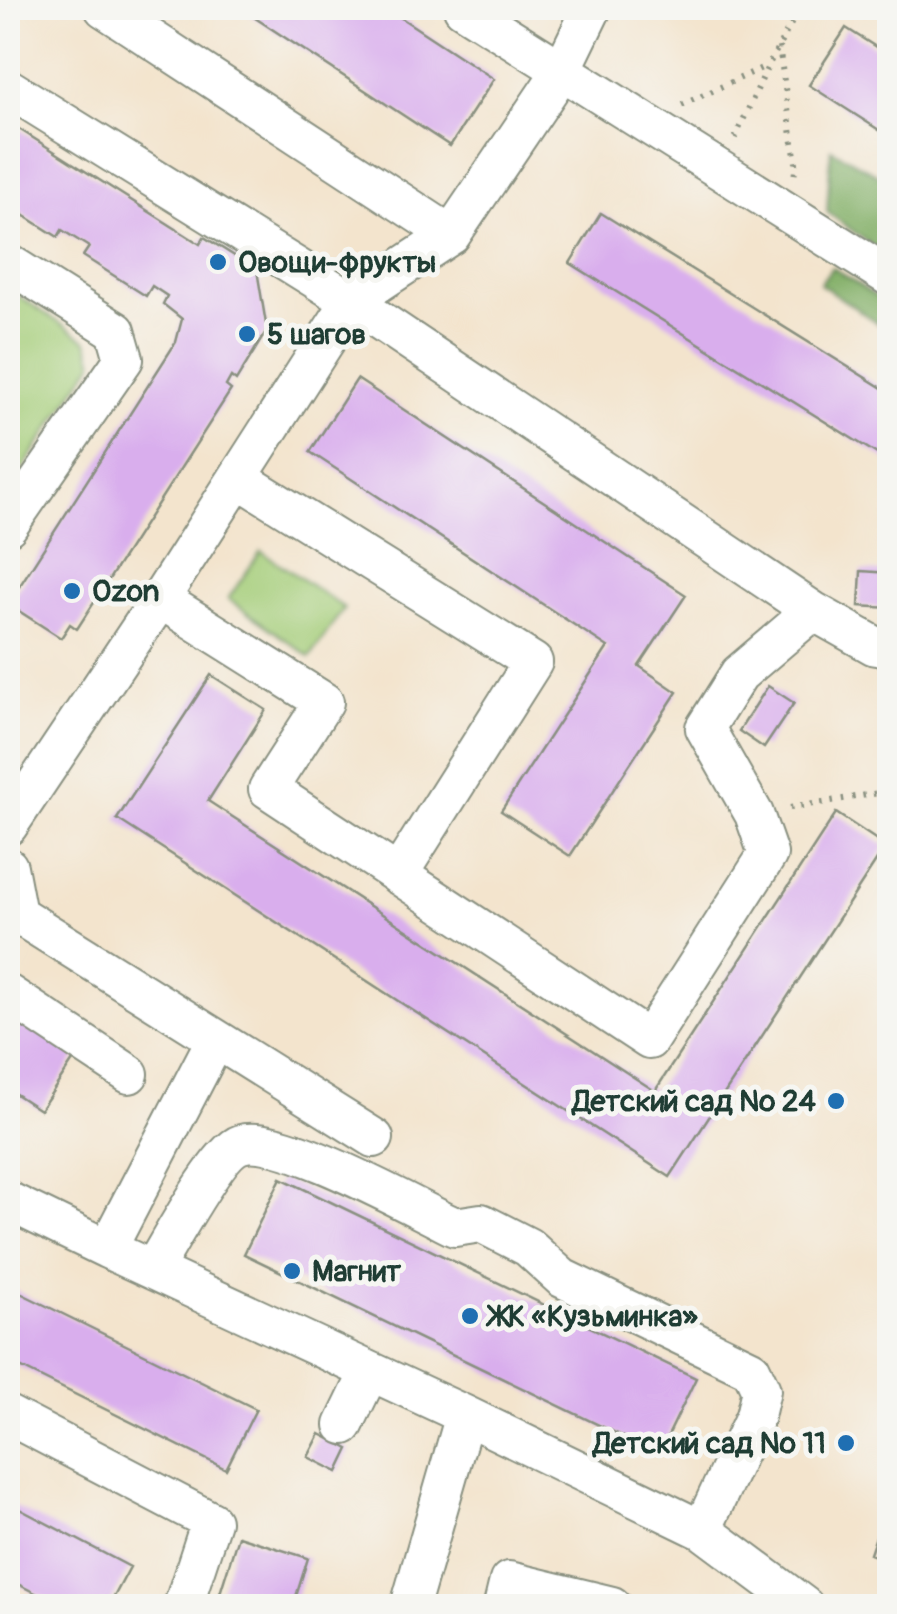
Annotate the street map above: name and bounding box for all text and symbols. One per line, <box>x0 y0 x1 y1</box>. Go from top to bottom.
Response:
place label: Овощи-фрукты <box>238 244 436 281</box>
marker: Овощи-фрукты <box>207 251 229 273</box>
place label: 5 шагов <box>267 316 366 353</box>
marker: 5 шагов <box>236 323 258 345</box>
place label: Ozon <box>92 573 159 610</box>
marker: Ozon <box>61 580 83 602</box>
place label: Детский сад № 24 <box>570 1083 817 1120</box>
marker: Детский сад № 24 <box>825 1090 847 1112</box>
place label: Магнит <box>312 1253 402 1290</box>
marker: Магнит <box>281 1260 303 1282</box>
place label: ЖК «Кузьминка» <box>485 1298 699 1335</box>
marker: ЖК «Кузьминка» <box>459 1305 481 1327</box>
place label: Детский сад № 11 <box>591 1425 826 1462</box>
marker: Детский сад № 11 <box>835 1432 857 1454</box>

